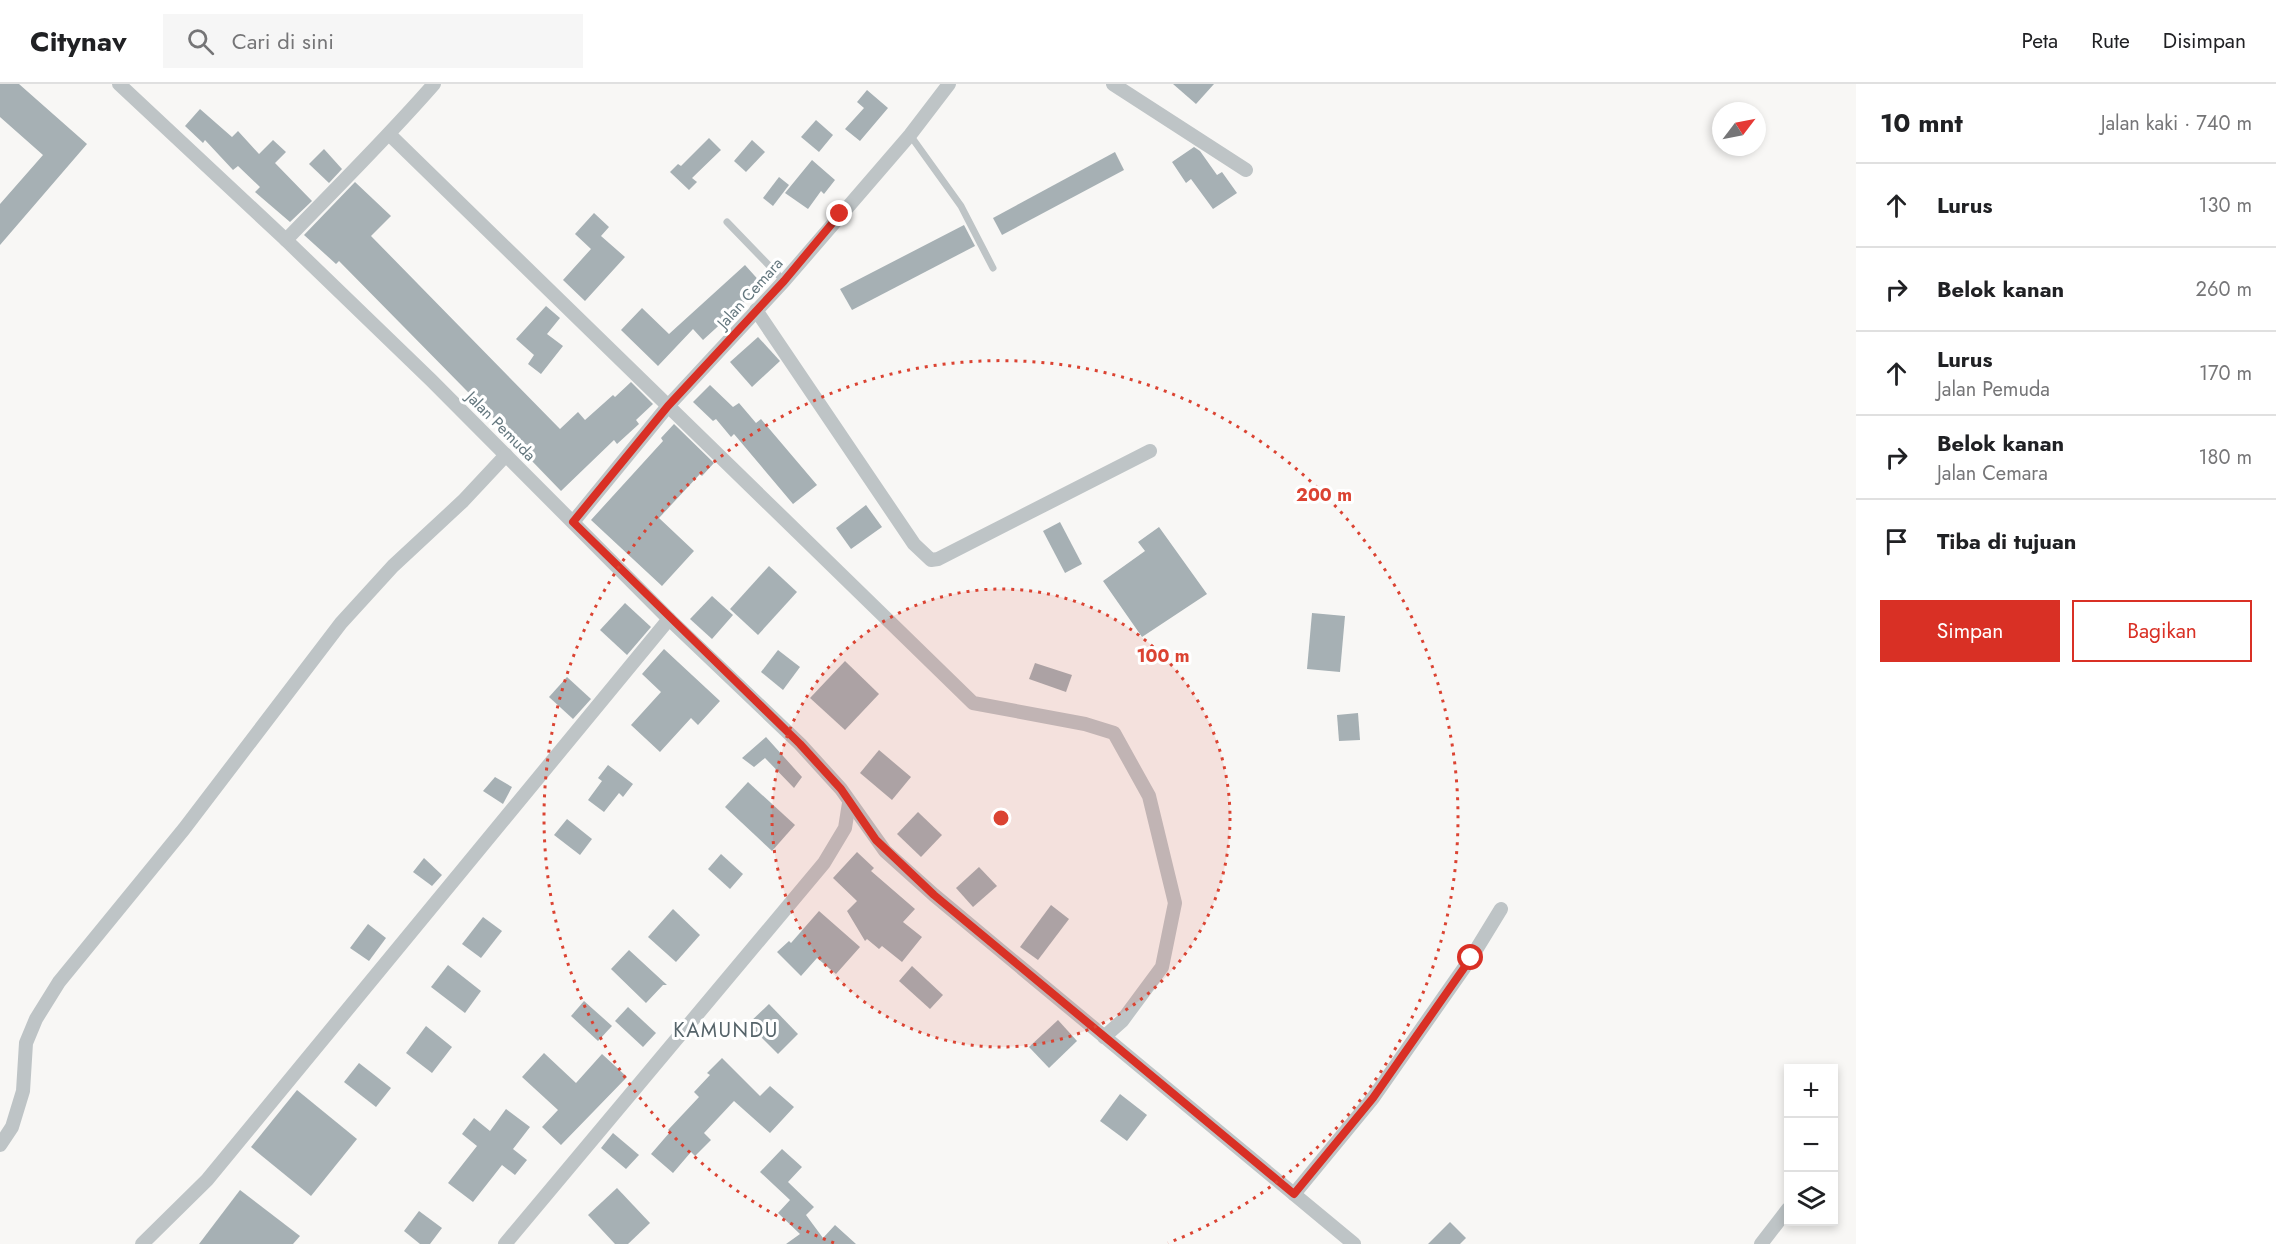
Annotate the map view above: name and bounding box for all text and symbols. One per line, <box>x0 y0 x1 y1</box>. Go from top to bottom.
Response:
search box <box>163 14 583 68</box>
text: Citynav <box>30 21 127 62</box>
icon: search <box>184 25 217 58</box>
text: Cari di sini <box>232 25 334 57</box>
text: Peta <box>2021 26 2058 56</box>
text: Rute <box>2091 26 2130 56</box>
text: Disimpan <box>2163 26 2246 56</box>
north arrow <box>1712 102 1766 156</box>
text: 10 mnt <box>1880 104 1963 142</box>
text: Jalan kaki · 740 m <box>2101 109 2252 138</box>
icon: ahead <box>1880 189 1913 222</box>
text: Lurus <box>1937 189 1993 221</box>
text: 130 m <box>2198 191 2252 220</box>
route end <box>826 200 852 226</box>
street label: Jalan Cemara <box>710 252 788 335</box>
icon: right <box>1880 273 1913 306</box>
text: Belok kanan <box>1937 273 2064 305</box>
text: 260 m <box>2196 275 2252 304</box>
text: Lurus <box>1937 343 1993 375</box>
icon: ahead <box>1880 357 1913 390</box>
text: 170 m <box>2199 359 2252 388</box>
text: Jalan Pemuda <box>1937 375 2050 404</box>
street label: Jalan Pemuda <box>460 385 541 466</box>
text: Belok kanan <box>1937 427 2064 459</box>
icon: right <box>1880 441 1913 474</box>
text: 180 m <box>2198 443 2252 472</box>
text: Jalan Cemara <box>1937 459 2048 488</box>
text: 200 m <box>1296 482 1352 508</box>
icon: arrive <box>1880 525 1913 558</box>
text: Tiba di tujuan <box>1937 525 2076 557</box>
button: Simpan <box>1880 600 2060 662</box>
button: Bagikan <box>2072 600 2252 662</box>
text: 100 m <box>1136 643 1190 669</box>
centre of rings <box>991 808 1011 828</box>
route start <box>1457 944 1483 970</box>
district label: KAMUNDU <box>673 1016 779 1045</box>
map controls <box>1784 1064 1838 1226</box>
button: + <box>1784 1064 1838 1118</box>
button: − <box>1784 1118 1838 1172</box>
button: layers <box>1784 1172 1838 1226</box>

